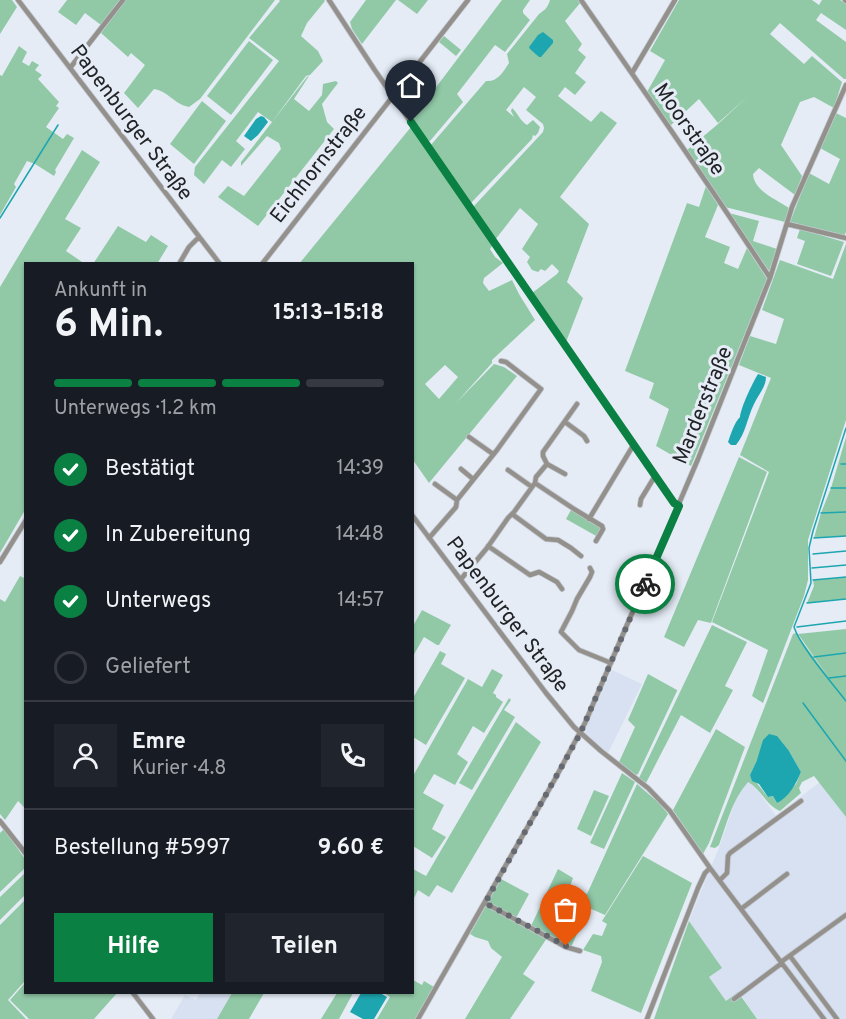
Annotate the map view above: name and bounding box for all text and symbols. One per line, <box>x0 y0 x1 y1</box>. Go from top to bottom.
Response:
street label: Papenburger Straße <box>63 39 198 206</box>
pin <box>385 60 436 122</box>
icon: home <box>394 69 427 102</box>
street label: Moorstraße <box>647 78 731 181</box>
street label: Eichhornstraße <box>265 101 374 229</box>
text: Ankunft in <box>54 278 147 304</box>
text: 15:13–15:18 <box>273 300 384 327</box>
text: 6 Min. <box>54 302 163 351</box>
street label: Marderstraße <box>667 343 739 469</box>
text: Unterwegs · 1.2 km <box>54 396 217 422</box>
icon: check <box>54 453 87 486</box>
text: Bestätigt <box>105 456 195 483</box>
text: 14:39 <box>336 456 384 482</box>
icon: check <box>54 519 87 552</box>
text: In Zubereitung <box>105 522 251 549</box>
text: 14:48 <box>335 522 384 548</box>
street label: Papenburger Straße <box>439 531 574 698</box>
courier <box>615 554 675 614</box>
icon: bike <box>629 568 662 601</box>
icon: check <box>54 585 87 618</box>
text: Unterwegs <box>105 588 211 615</box>
text: 14:57 <box>337 588 384 614</box>
text: Geliefert <box>105 654 191 681</box>
button: person <box>54 724 117 787</box>
button: phone <box>321 724 384 787</box>
text: Emre <box>132 729 186 756</box>
text: Kurier · 4.8 <box>132 756 227 782</box>
text: Bestellung #5997 <box>54 835 230 862</box>
text: 9.60 € <box>318 835 384 862</box>
pin <box>540 884 591 946</box>
icon: bag <box>549 893 582 926</box>
button: Hilfe <box>54 913 213 982</box>
button: Teilen <box>225 913 384 982</box>

